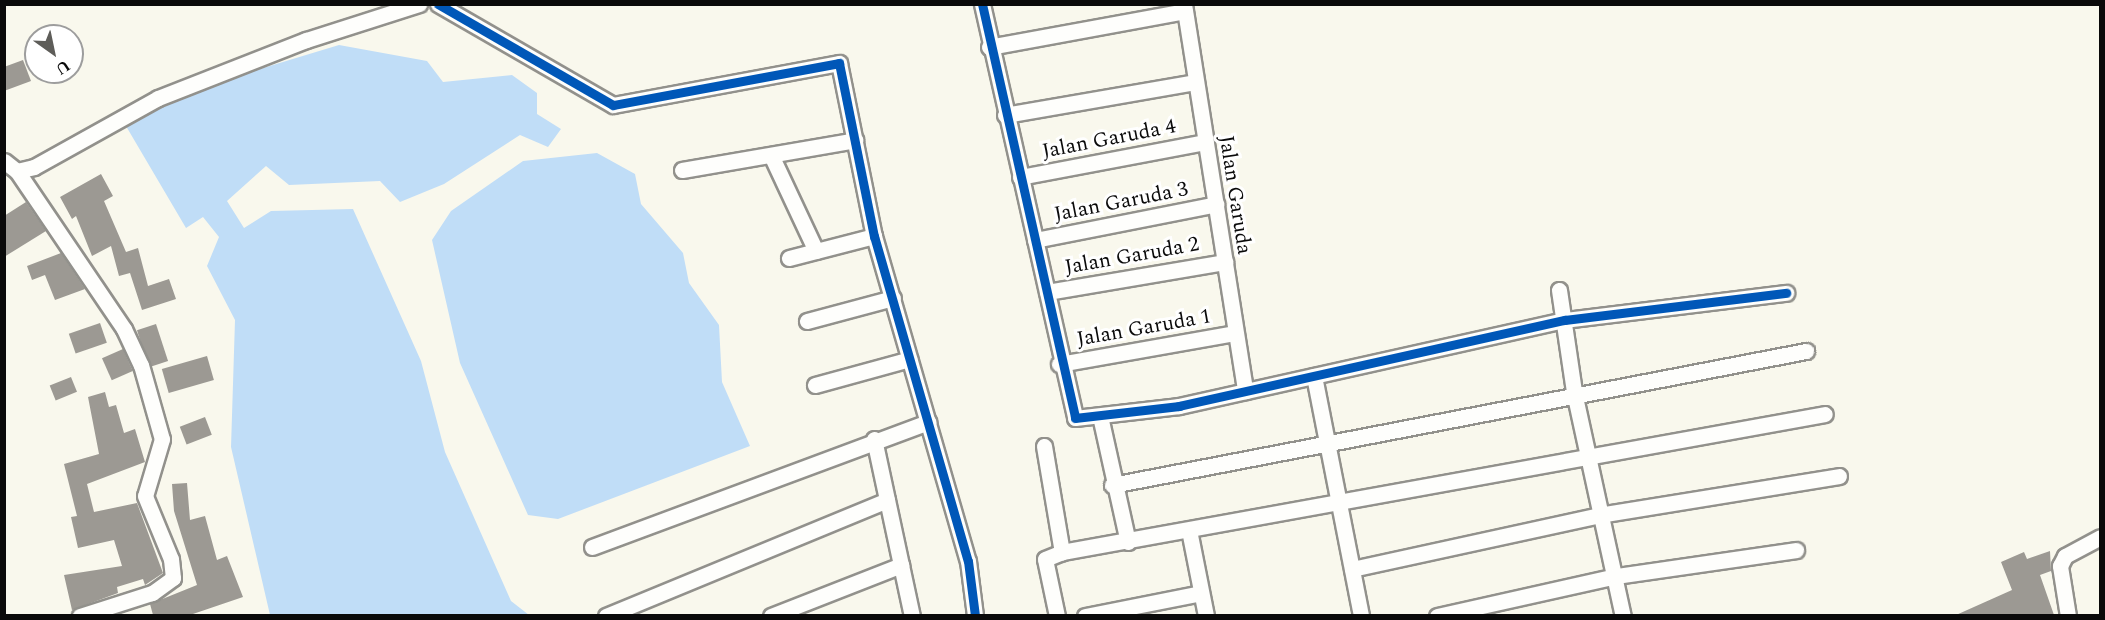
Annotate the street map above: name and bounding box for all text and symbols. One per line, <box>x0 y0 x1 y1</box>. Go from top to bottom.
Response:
north arrow <box>24 24 84 84</box>
text: U <box>51 54 75 81</box>
street label: Jalan Garuda 4 <box>1040 114 1178 164</box>
street label: Jalan Garuda <box>1213 134 1257 256</box>
street label: Jalan Garuda 3 <box>1052 177 1190 227</box>
street label: Jalan Garuda 2 <box>1063 232 1201 280</box>
street label: Jalan Garuda 1 <box>1075 304 1213 352</box>

